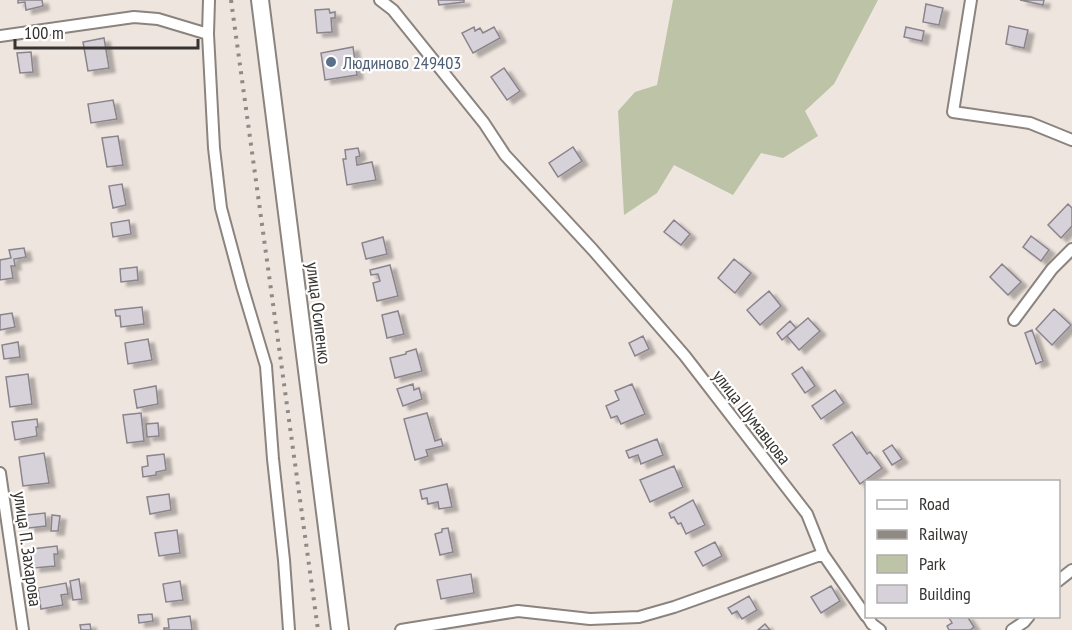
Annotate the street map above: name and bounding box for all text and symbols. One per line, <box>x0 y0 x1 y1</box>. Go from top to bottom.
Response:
scale bar <box>15 12 198 50</box>
text: 100 m <box>24 21 64 44</box>
place label: Людиново 249403 <box>342 51 461 74</box>
marker: Людиново 249403 <box>324 55 338 69</box>
street label: улица Осипенко <box>301 261 337 365</box>
street label: улица Шумавцова <box>708 365 796 469</box>
legend <box>865 480 1060 618</box>
street label: улица П. Захарова <box>9 490 47 608</box>
text: Road <box>919 492 950 515</box>
text: Railway <box>919 522 968 545</box>
text: Park <box>919 552 946 575</box>
text: Building <box>919 582 971 605</box>

